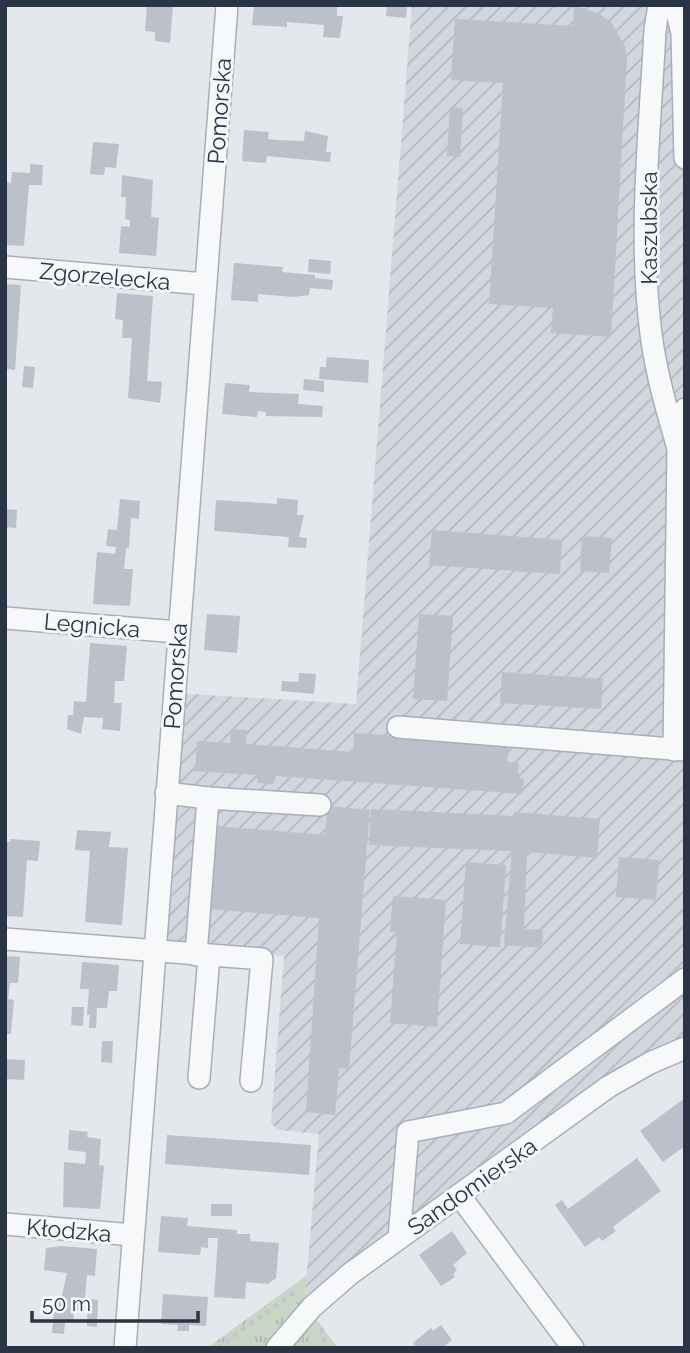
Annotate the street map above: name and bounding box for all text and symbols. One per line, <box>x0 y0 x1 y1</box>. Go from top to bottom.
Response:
street label: Pomorska <box>202 57 236 165</box>
street label: Kaszubska <box>635 171 662 285</box>
street label: Zgorzelecka <box>38 257 172 295</box>
street label: Legnicka <box>43 607 141 643</box>
street label: Pomorska <box>158 622 192 730</box>
street label: Sandomierska <box>402 1132 542 1240</box>
street label: Kłodzka <box>25 1213 113 1247</box>
scale bar <box>32 1280 198 1324</box>
text: 50 m <box>42 1291 91 1316</box>

